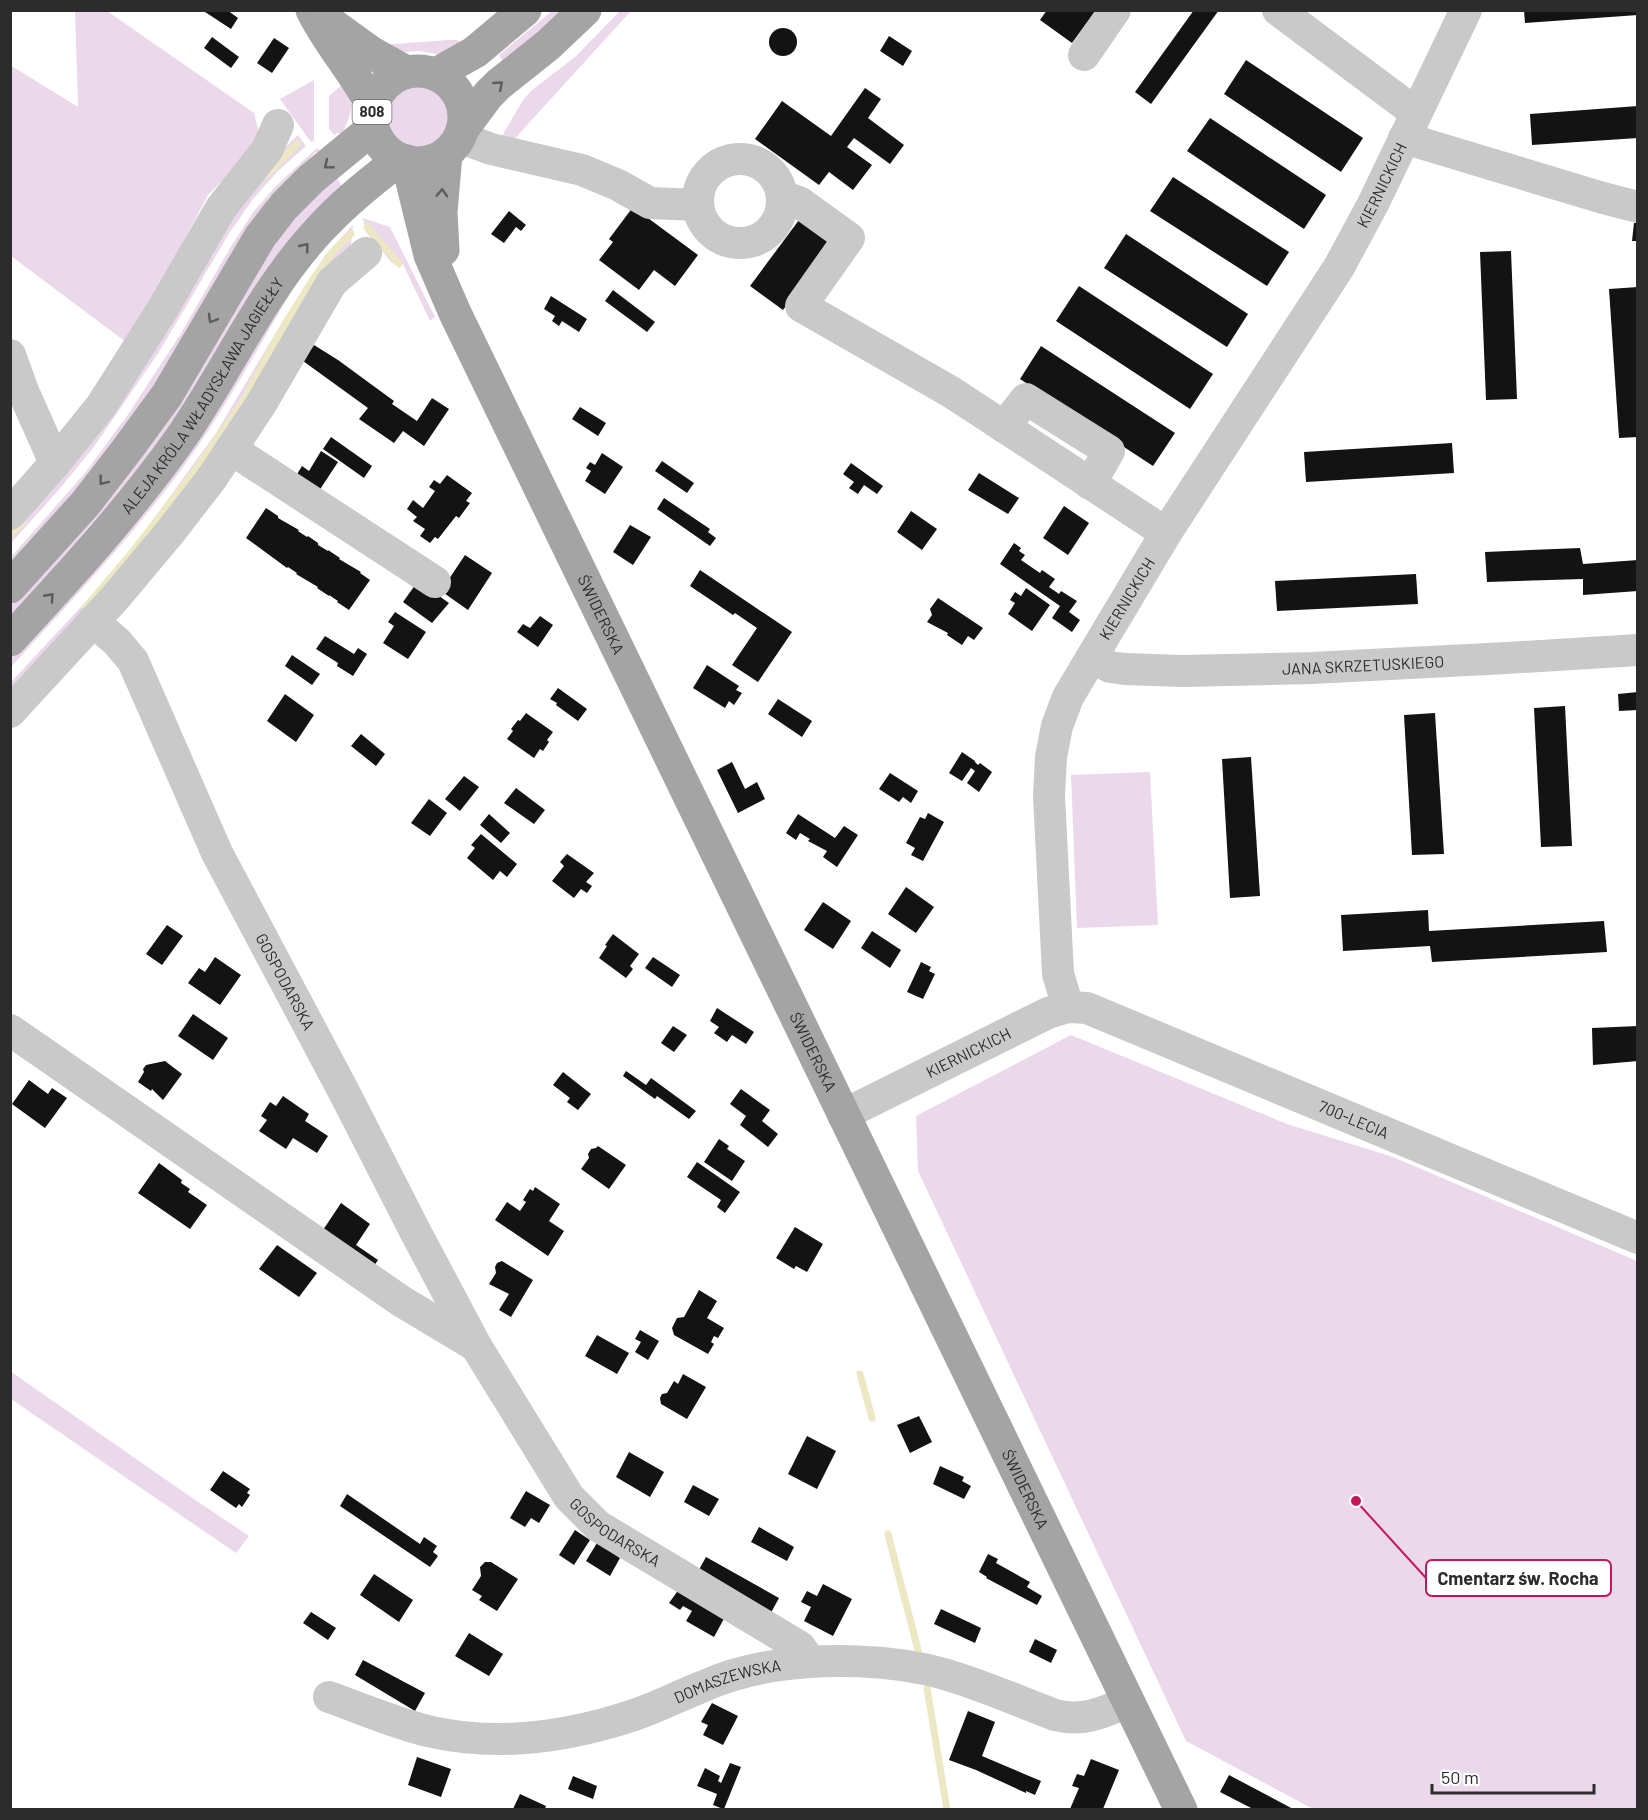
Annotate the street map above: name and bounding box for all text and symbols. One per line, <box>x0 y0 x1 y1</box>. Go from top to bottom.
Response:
one-way arrow <box>492 81 503 92</box>
road number: 808 <box>352 100 392 124</box>
street label: KIERNICKICH <box>1352 139 1410 231</box>
one-way arrow <box>324 157 335 168</box>
one-way arrow <box>436 189 449 198</box>
one-way arrow <box>298 243 309 254</box>
street label: ALEJA KRÓLA WŁADYSŁAWA JAGIEŁŁY <box>117 274 287 517</box>
one-way arrow <box>208 313 219 324</box>
one-way arrow <box>99 474 110 485</box>
street label: KIERNICKICH <box>1095 554 1158 643</box>
street label: ŚWIDERSKA <box>574 571 629 657</box>
one-way arrow <box>43 593 54 604</box>
street label: JANA SKRZETUSKIEGO <box>1282 651 1445 678</box>
street label: GOSPODARSKA <box>252 930 319 1033</box>
street label: ŚWIDERSKA <box>786 1009 841 1095</box>
street label: KIERNICKICH <box>923 1023 1014 1081</box>
street label: 700-LECIA <box>1316 1096 1392 1142</box>
street label: ŚWIDERSKA <box>998 1446 1053 1532</box>
street label: GOSPODARSKA <box>566 1493 664 1570</box>
callout: Cmentarz św. Rocha <box>1426 1560 1611 1596</box>
text: Cmentarz św. Rocha <box>1437 1567 1599 1589</box>
street label: DOMASZEWSKA <box>671 1655 782 1707</box>
scale bar <box>1432 1757 1594 1795</box>
text: 50 m <box>1441 1766 1479 1788</box>

